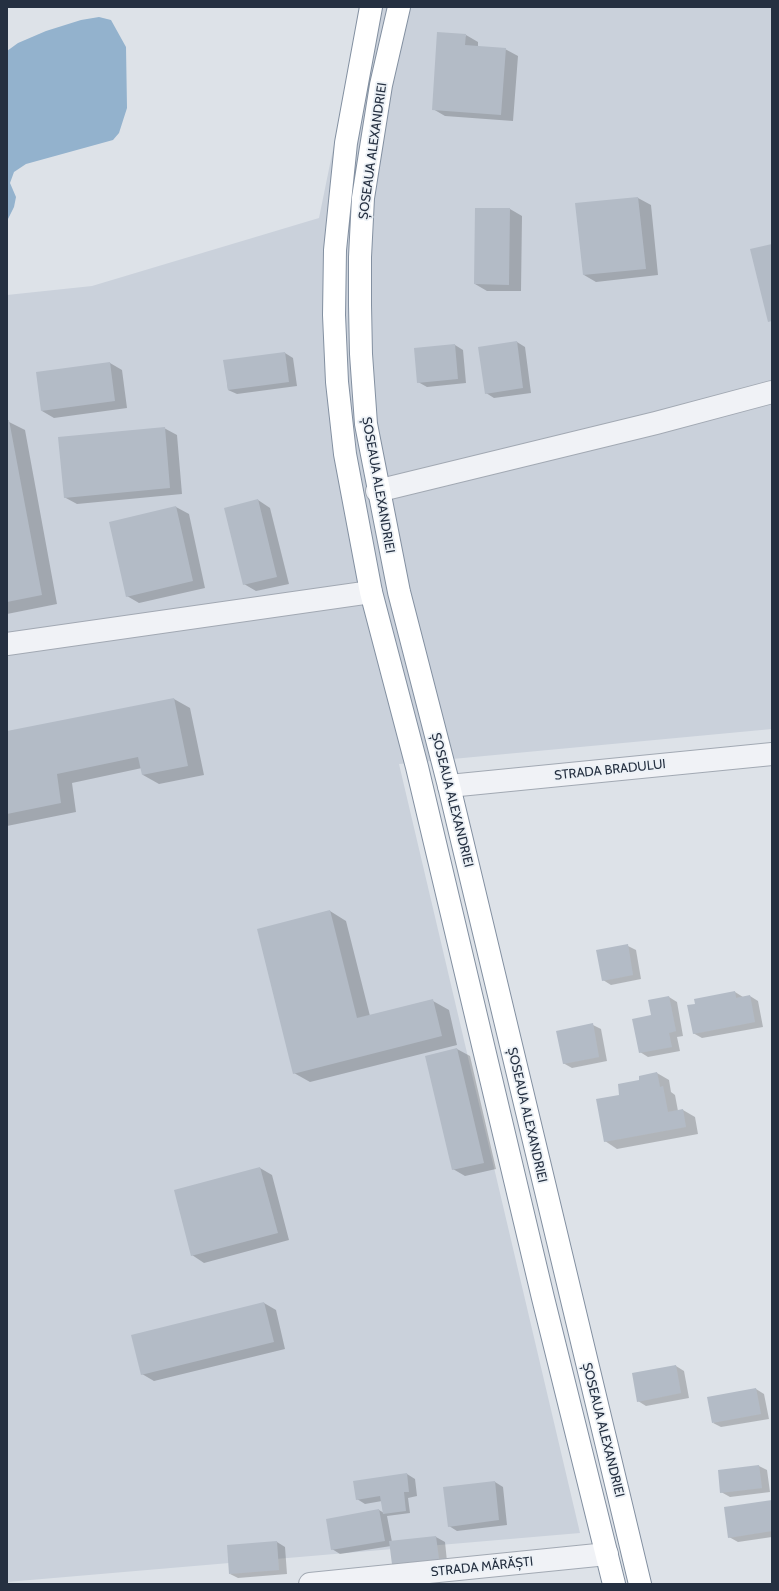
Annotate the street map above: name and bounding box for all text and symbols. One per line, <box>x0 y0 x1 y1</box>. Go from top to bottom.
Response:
street label: ȘOSEAUA ALEXANDRIEI <box>356 82 390 220</box>
street label: ȘOSEAUA ALEXANDRIEI <box>358 416 398 554</box>
street label: ȘOSEAUA ALEXANDRIEI <box>428 731 476 869</box>
street label: STRADA BRADULUI <box>553 756 667 784</box>
street label: ȘOSEAUA ALEXANDRIEI <box>504 1046 550 1184</box>
street label: ȘOSEAUA ALEXANDRIEI <box>579 1361 627 1499</box>
street label: STRADA MĂRĂȘTI <box>430 1554 534 1580</box>

